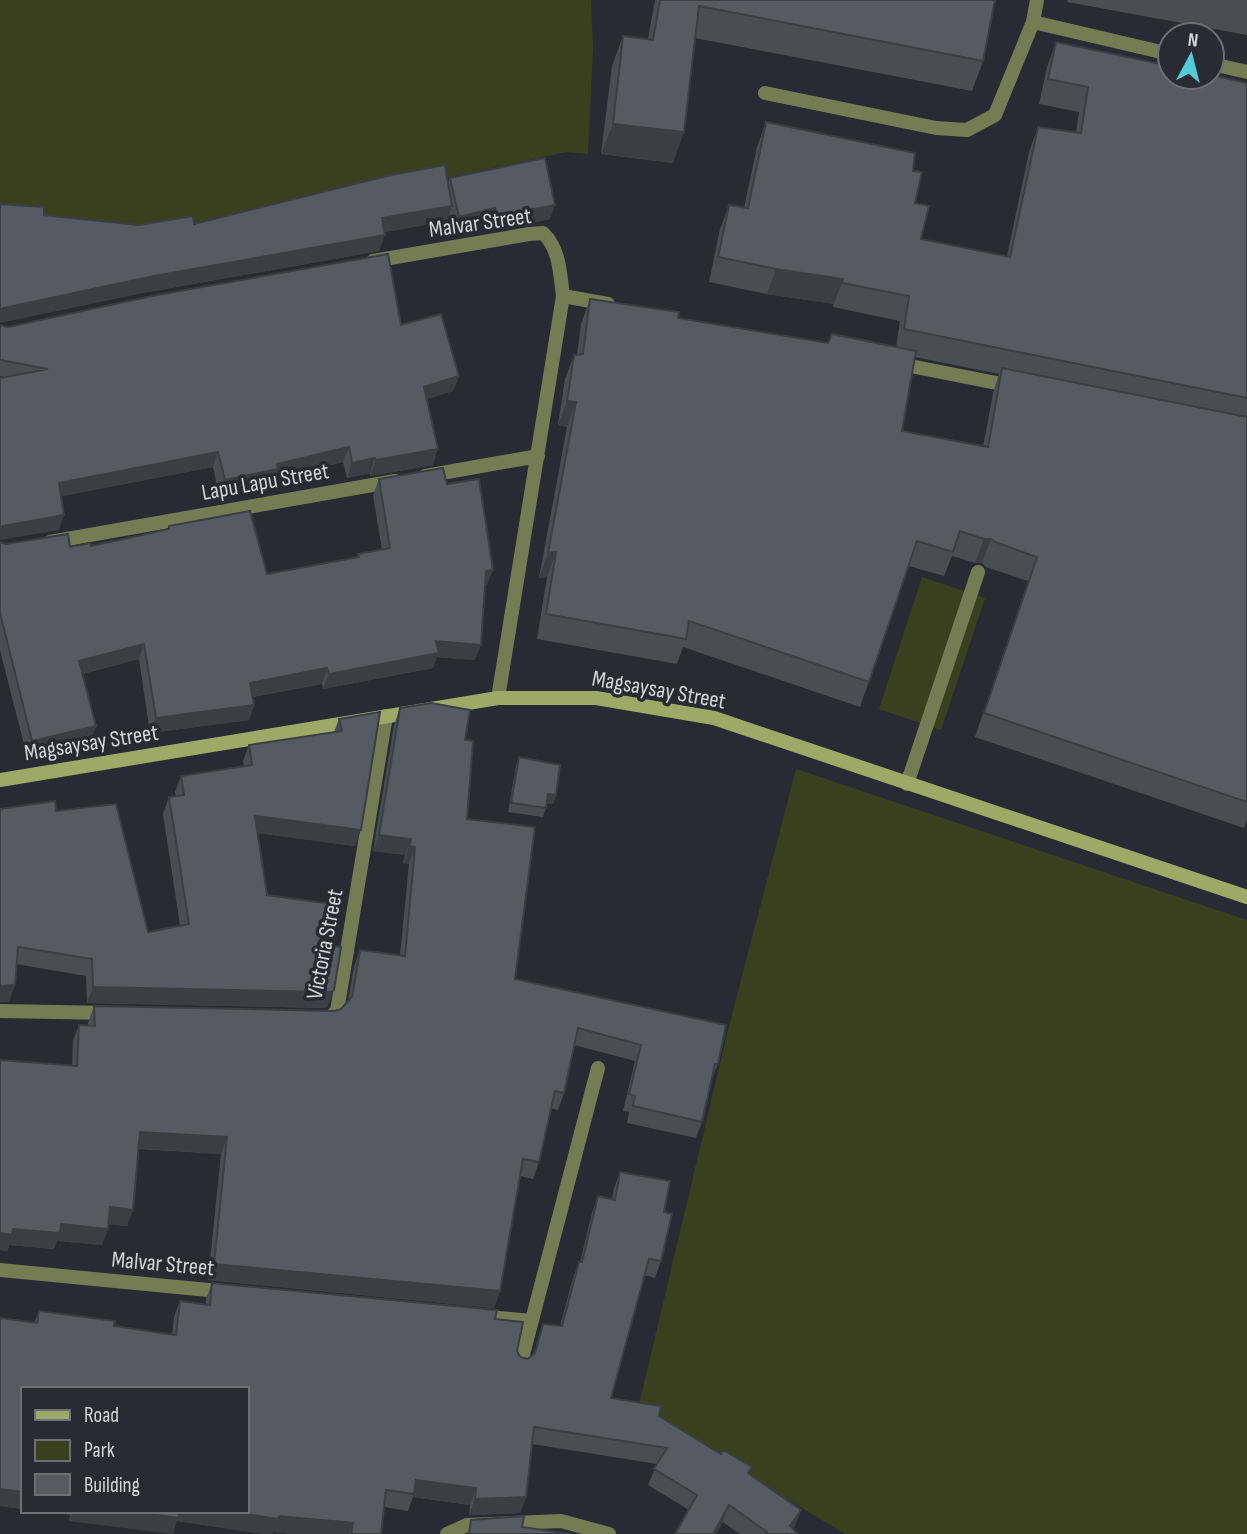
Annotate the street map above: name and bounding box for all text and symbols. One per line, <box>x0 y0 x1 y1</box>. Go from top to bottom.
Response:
north arrow <box>1156 21 1226 91</box>
text: N <box>1186 29 1199 53</box>
street label: Malvar Street <box>427 202 533 244</box>
street label: Lapu Lapu Street <box>199 457 331 507</box>
street label: Magsaysay Street <box>590 664 728 716</box>
street label: Magsaysay Street <box>22 719 160 767</box>
street label: Victoria Street <box>301 887 349 1002</box>
street label: Malvar Street <box>110 1246 215 1282</box>
legend <box>21 1387 248 1513</box>
text: Road <box>84 1403 119 1428</box>
text: Park <box>84 1438 115 1463</box>
text: Building <box>84 1473 140 1498</box>

